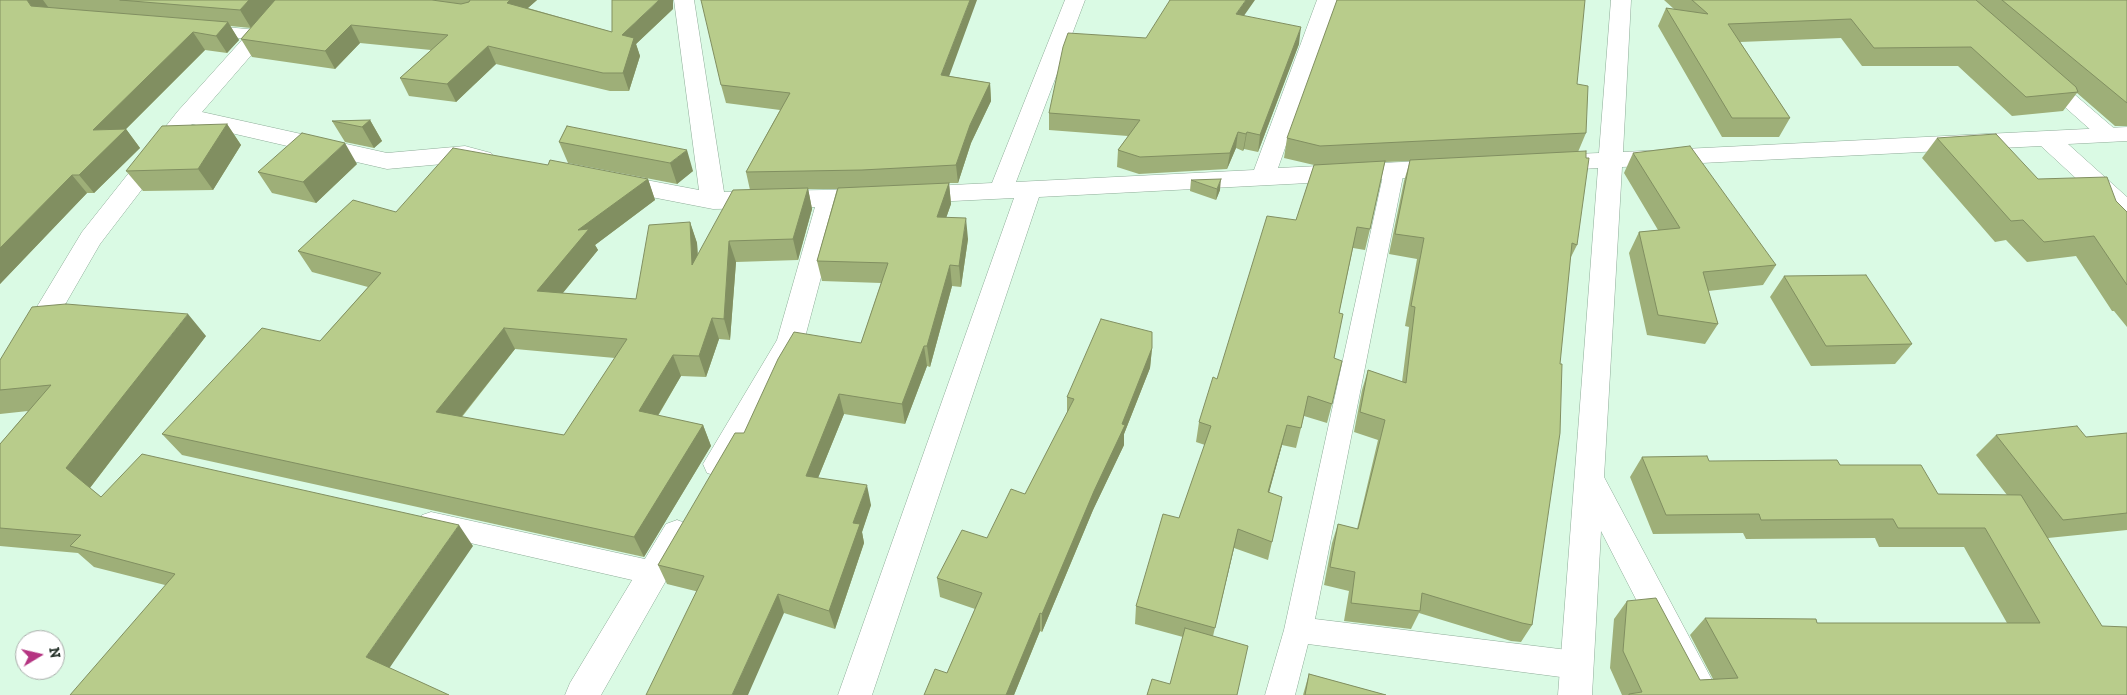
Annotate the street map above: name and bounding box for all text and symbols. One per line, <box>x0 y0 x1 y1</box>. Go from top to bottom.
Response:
north arrow <box>15 630 65 680</box>
text: N <box>45 646 64 659</box>

